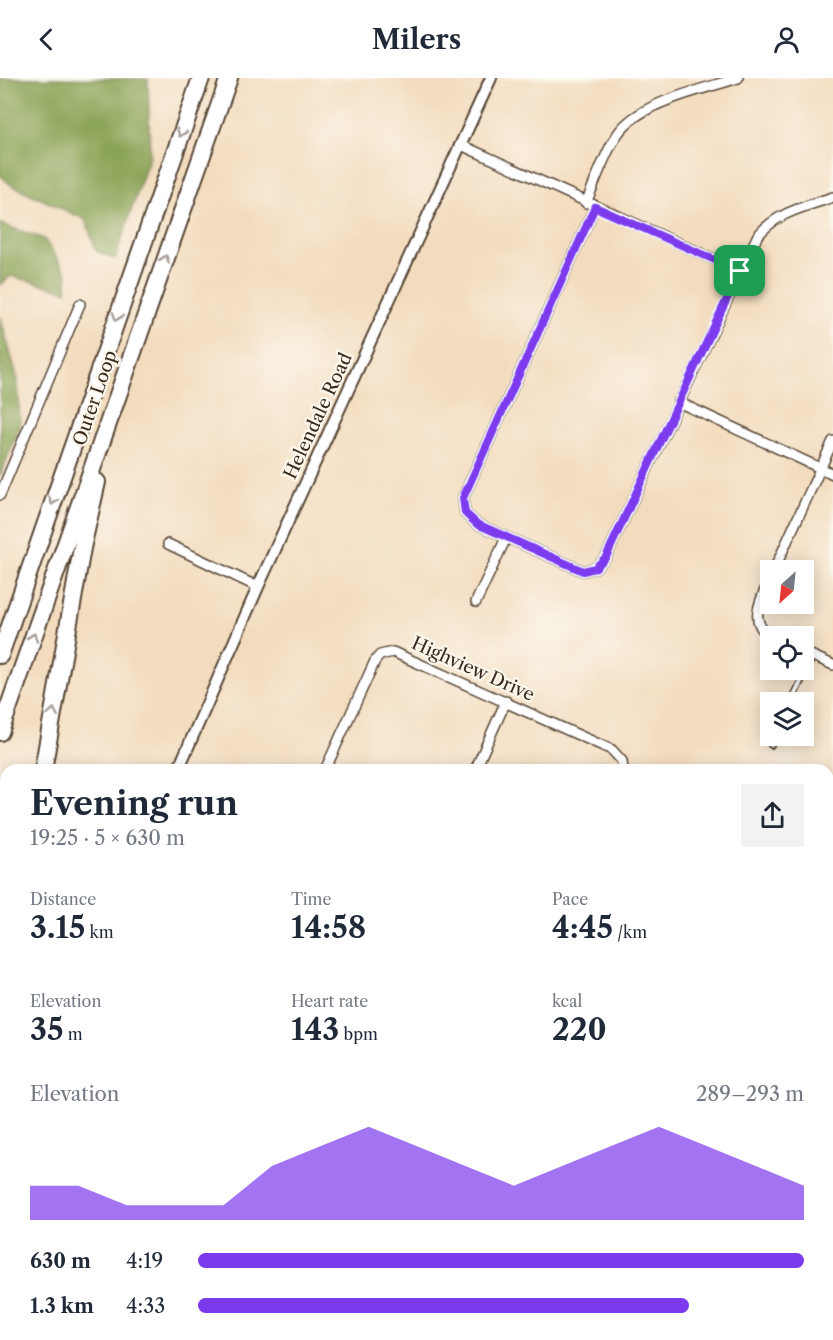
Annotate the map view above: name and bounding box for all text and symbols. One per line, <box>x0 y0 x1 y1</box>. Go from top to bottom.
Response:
icon: back <box>30 23 63 56</box>
text: Milers <box>372 23 461 56</box>
icon: person <box>770 23 803 56</box>
one-way arrow <box>176 127 189 138</box>
pin <box>714 245 765 296</box>
one-way arrow <box>157 254 170 265</box>
icon: arrive <box>723 254 756 287</box>
one-way arrow <box>112 311 125 322</box>
street label: Outer Loop <box>68 347 122 449</box>
street label: Helendale Road <box>279 349 357 483</box>
one-way arrow <box>48 496 61 506</box>
north arrow <box>760 560 814 614</box>
map controls <box>760 560 814 746</box>
button: locate <box>760 626 814 680</box>
one-way arrow <box>25 632 38 643</box>
street label: Highview Drive <box>408 632 538 706</box>
button: layers <box>760 692 814 746</box>
one-way arrow <box>46 707 59 717</box>
text: Evening run <box>30 783 238 824</box>
button: share <box>741 784 804 847</box>
text: 19:25 · 5 × 630 m <box>30 826 185 850</box>
text: Distance <box>30 889 96 909</box>
text: Time <box>291 889 331 909</box>
text: Pace <box>552 889 588 909</box>
text: 3.15 <box>30 909 85 946</box>
text: 14:58 <box>291 909 366 946</box>
text: 4:45 <box>552 909 613 946</box>
text: km <box>85 922 114 942</box>
text: /km <box>613 922 647 942</box>
text: Elevation <box>30 991 101 1011</box>
text: Heart rate <box>291 991 368 1011</box>
text: kcal <box>552 991 582 1011</box>
text: 35 <box>30 1011 64 1048</box>
text: 143 <box>291 1011 339 1048</box>
text: 220 <box>552 1011 607 1048</box>
text: m <box>64 1024 83 1044</box>
text: bpm <box>339 1024 378 1044</box>
text: Elevation <box>30 1082 119 1106</box>
text: 289–293 m <box>696 1082 804 1106</box>
text: 630 m <box>30 1249 91 1273</box>
text: 4:19 <box>126 1249 163 1273</box>
text: 1.3 km <box>30 1294 94 1318</box>
text: 4:33 <box>126 1294 165 1318</box>

